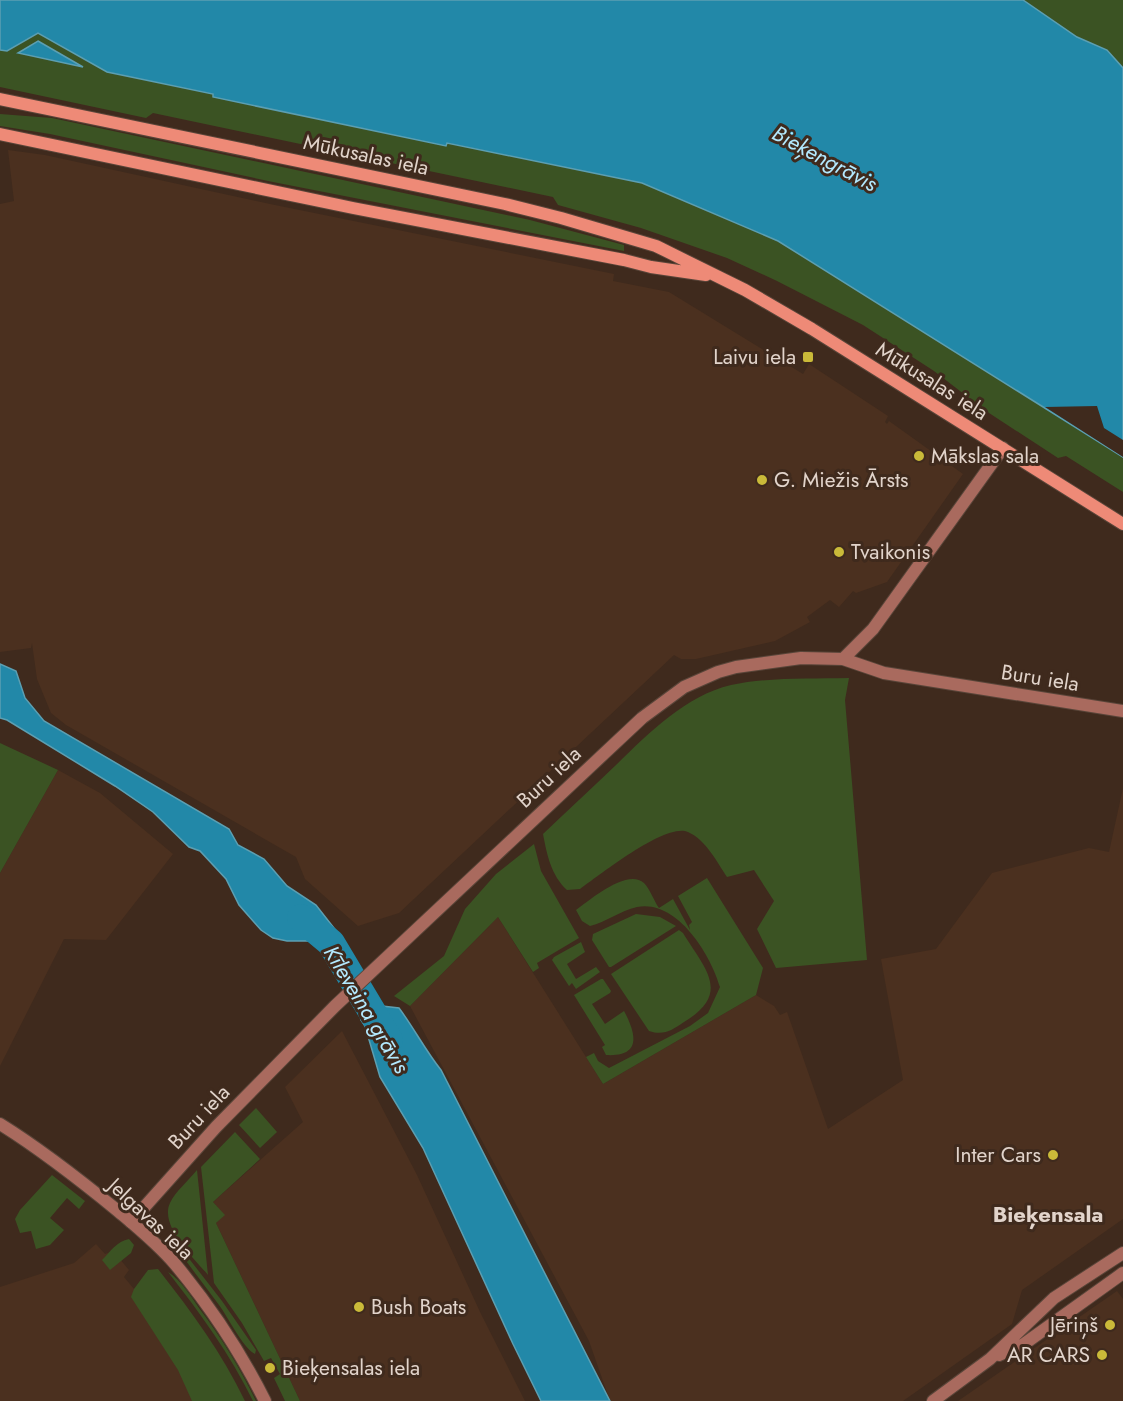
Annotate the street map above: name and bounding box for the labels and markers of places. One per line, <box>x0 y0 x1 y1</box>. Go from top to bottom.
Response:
place label: Laivu iela <box>713 342 796 372</box>
marker: Laivu iela <box>801 350 815 364</box>
place label: Mākslas sala <box>931 441 1039 471</box>
marker: Mākslas sala <box>912 449 926 463</box>
place label: G. Miežis Ārsts <box>774 465 908 495</box>
marker: G. Miežis Ārsts <box>755 473 769 487</box>
place label: Tvaikonis <box>851 537 930 567</box>
marker: Tvaikonis <box>832 545 846 559</box>
place label: Inter Cars <box>955 1140 1041 1170</box>
marker: Inter Cars <box>1046 1148 1060 1162</box>
place label: Bush Boats <box>371 1292 466 1322</box>
marker: Bush Boats <box>352 1300 366 1314</box>
place label: Jēriņš <box>1047 1310 1098 1340</box>
marker: Jēriņš <box>1103 1318 1117 1332</box>
place label: AR CARS <box>1007 1340 1090 1370</box>
marker: AR CARS <box>1095 1348 1109 1362</box>
place label: Bieķensalas iela <box>282 1353 420 1383</box>
marker: Bieķensalas iela <box>263 1361 277 1375</box>

